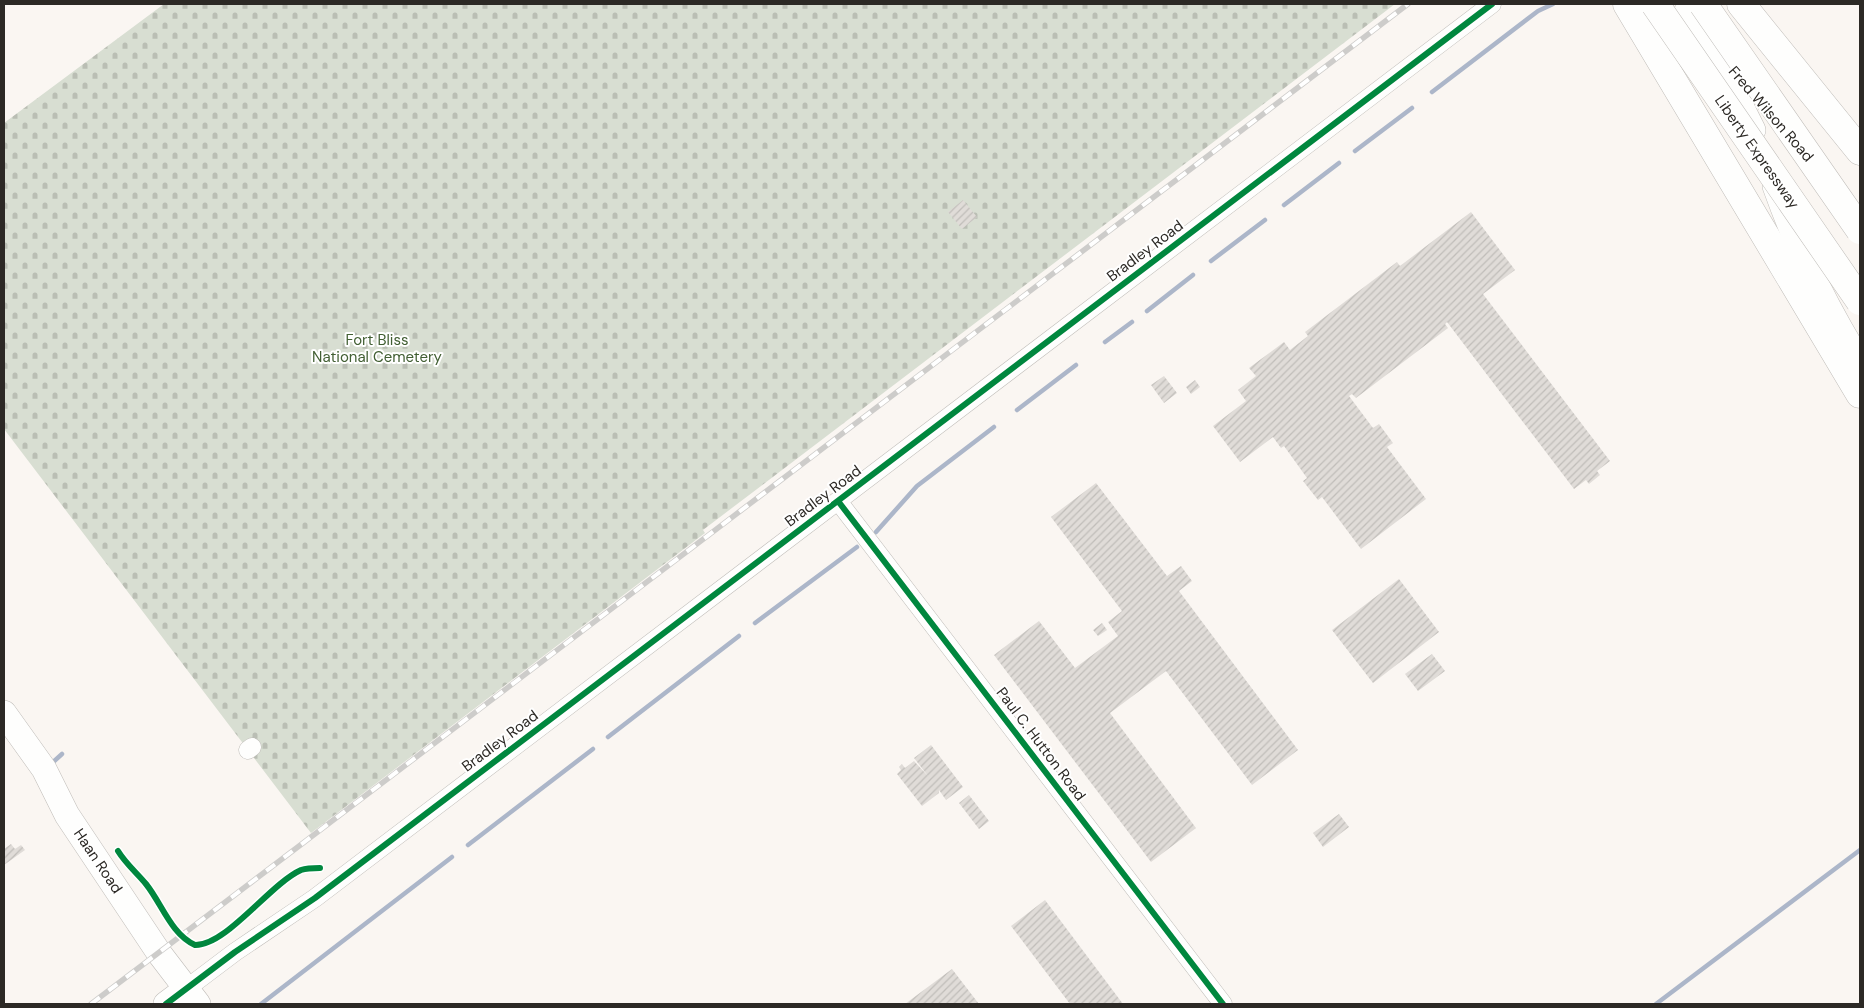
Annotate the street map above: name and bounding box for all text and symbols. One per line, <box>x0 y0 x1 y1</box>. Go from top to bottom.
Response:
street label: Fred Wilson Road <box>1724 62 1818 166</box>
street label: Liberty Expressway <box>1710 91 1804 213</box>
street label: Bradley Road <box>1103 216 1187 286</box>
park label: Fort Bliss National Cemetery <box>312 330 443 367</box>
street label: Bradley Road <box>781 461 865 531</box>
street label: Paul C. Hutton Road <box>992 683 1090 805</box>
street label: Bradley Road <box>458 706 542 776</box>
street label: Haan Road <box>69 825 127 897</box>

